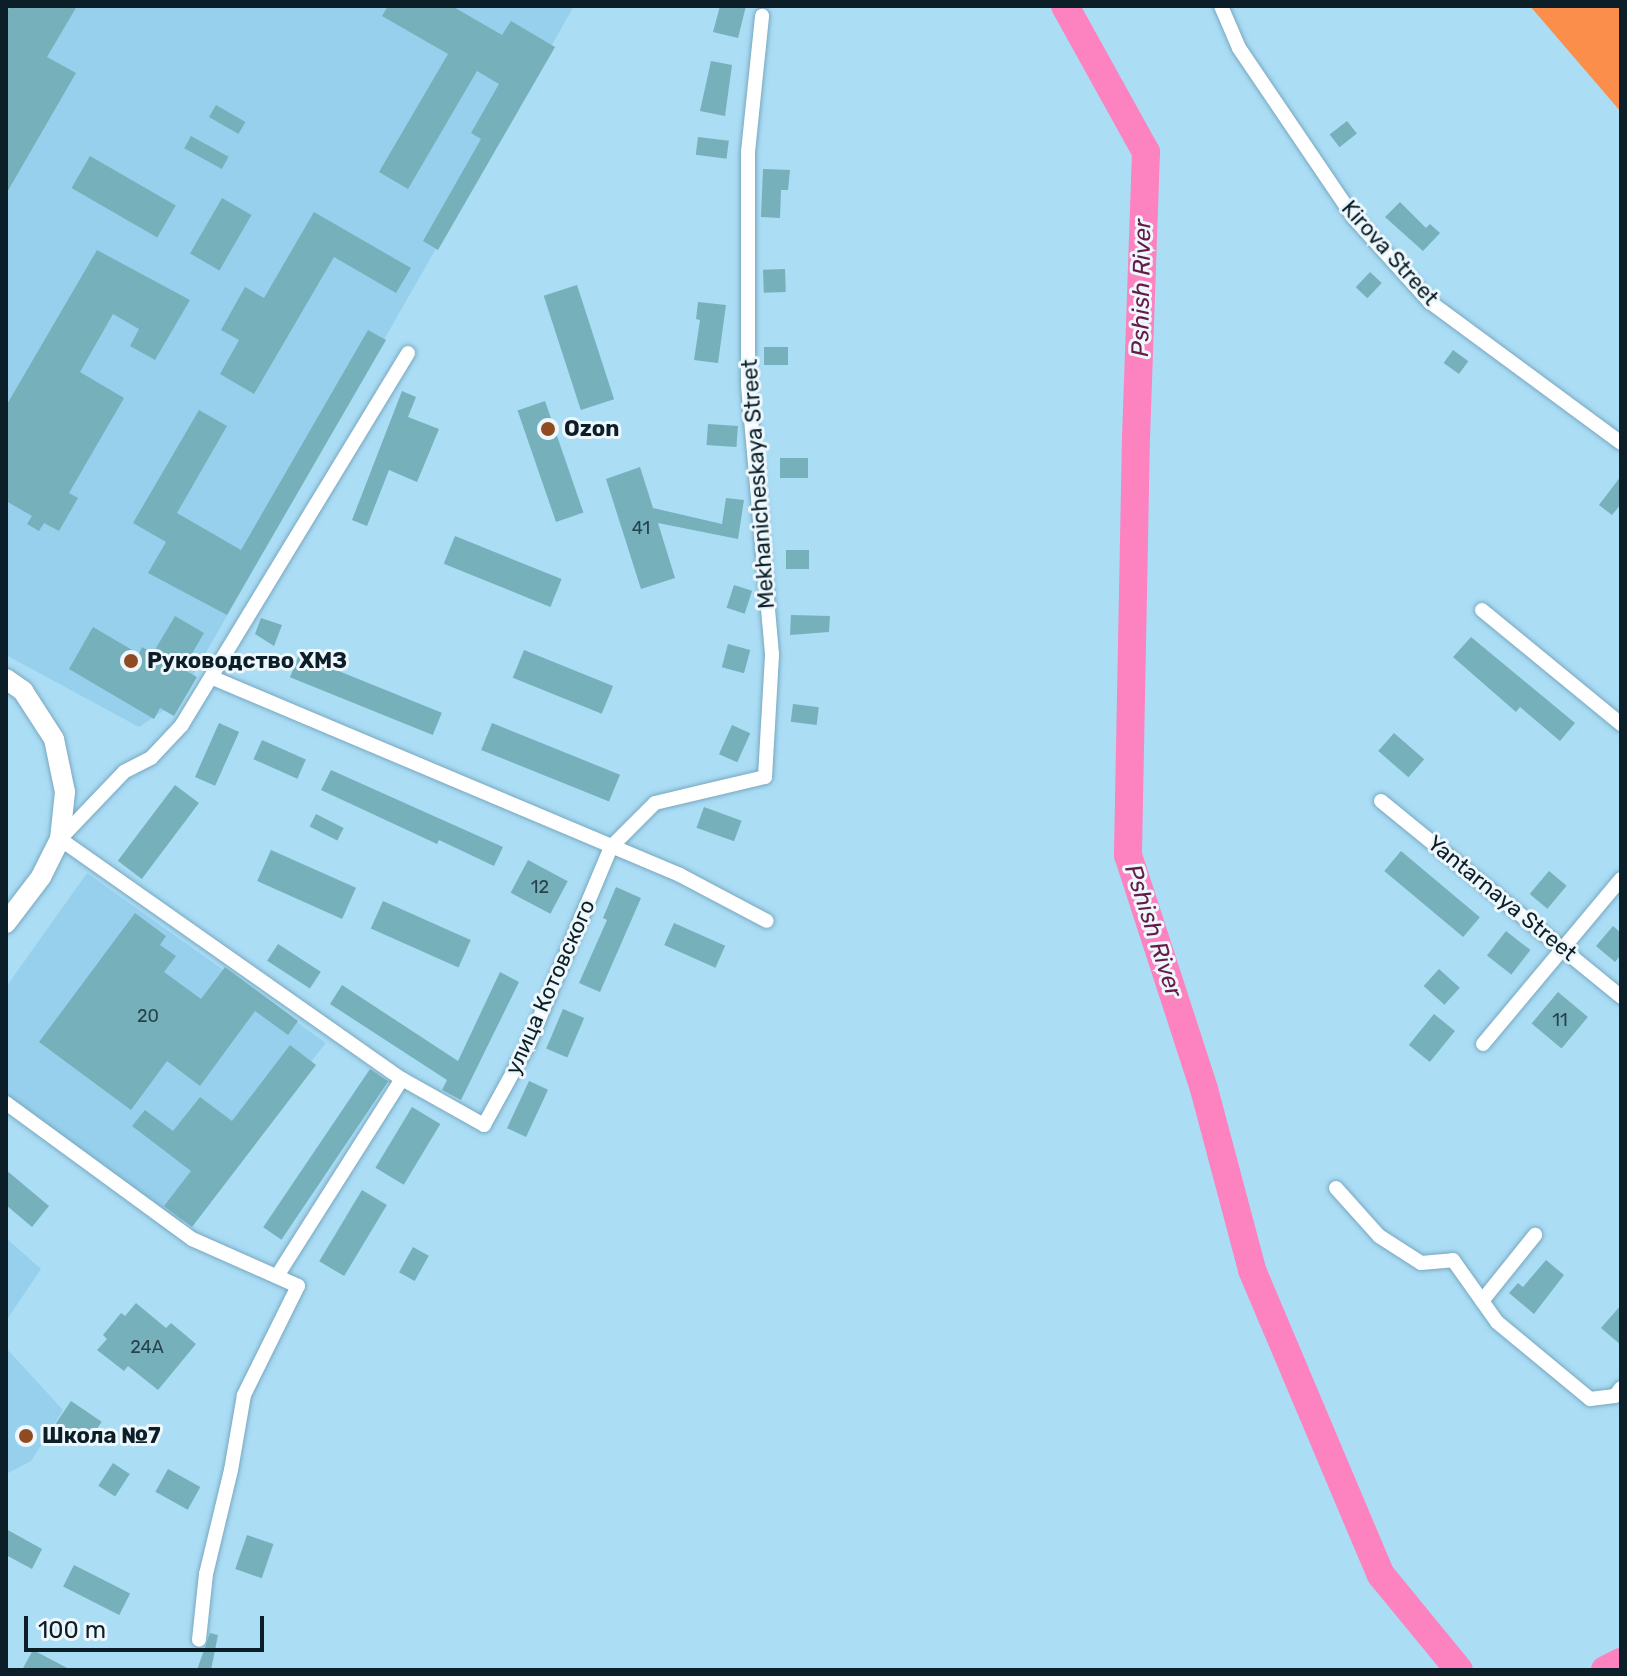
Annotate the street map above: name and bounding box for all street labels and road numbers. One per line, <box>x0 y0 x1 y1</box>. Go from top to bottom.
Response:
street label: Kirova Street <box>1336 195 1444 311</box>
street label: Mekhanicheskaya Street <box>736 358 780 610</box>
street label: Yantarnaya Street <box>1422 830 1582 966</box>
street label: улица Котовского <box>500 895 600 1079</box>

